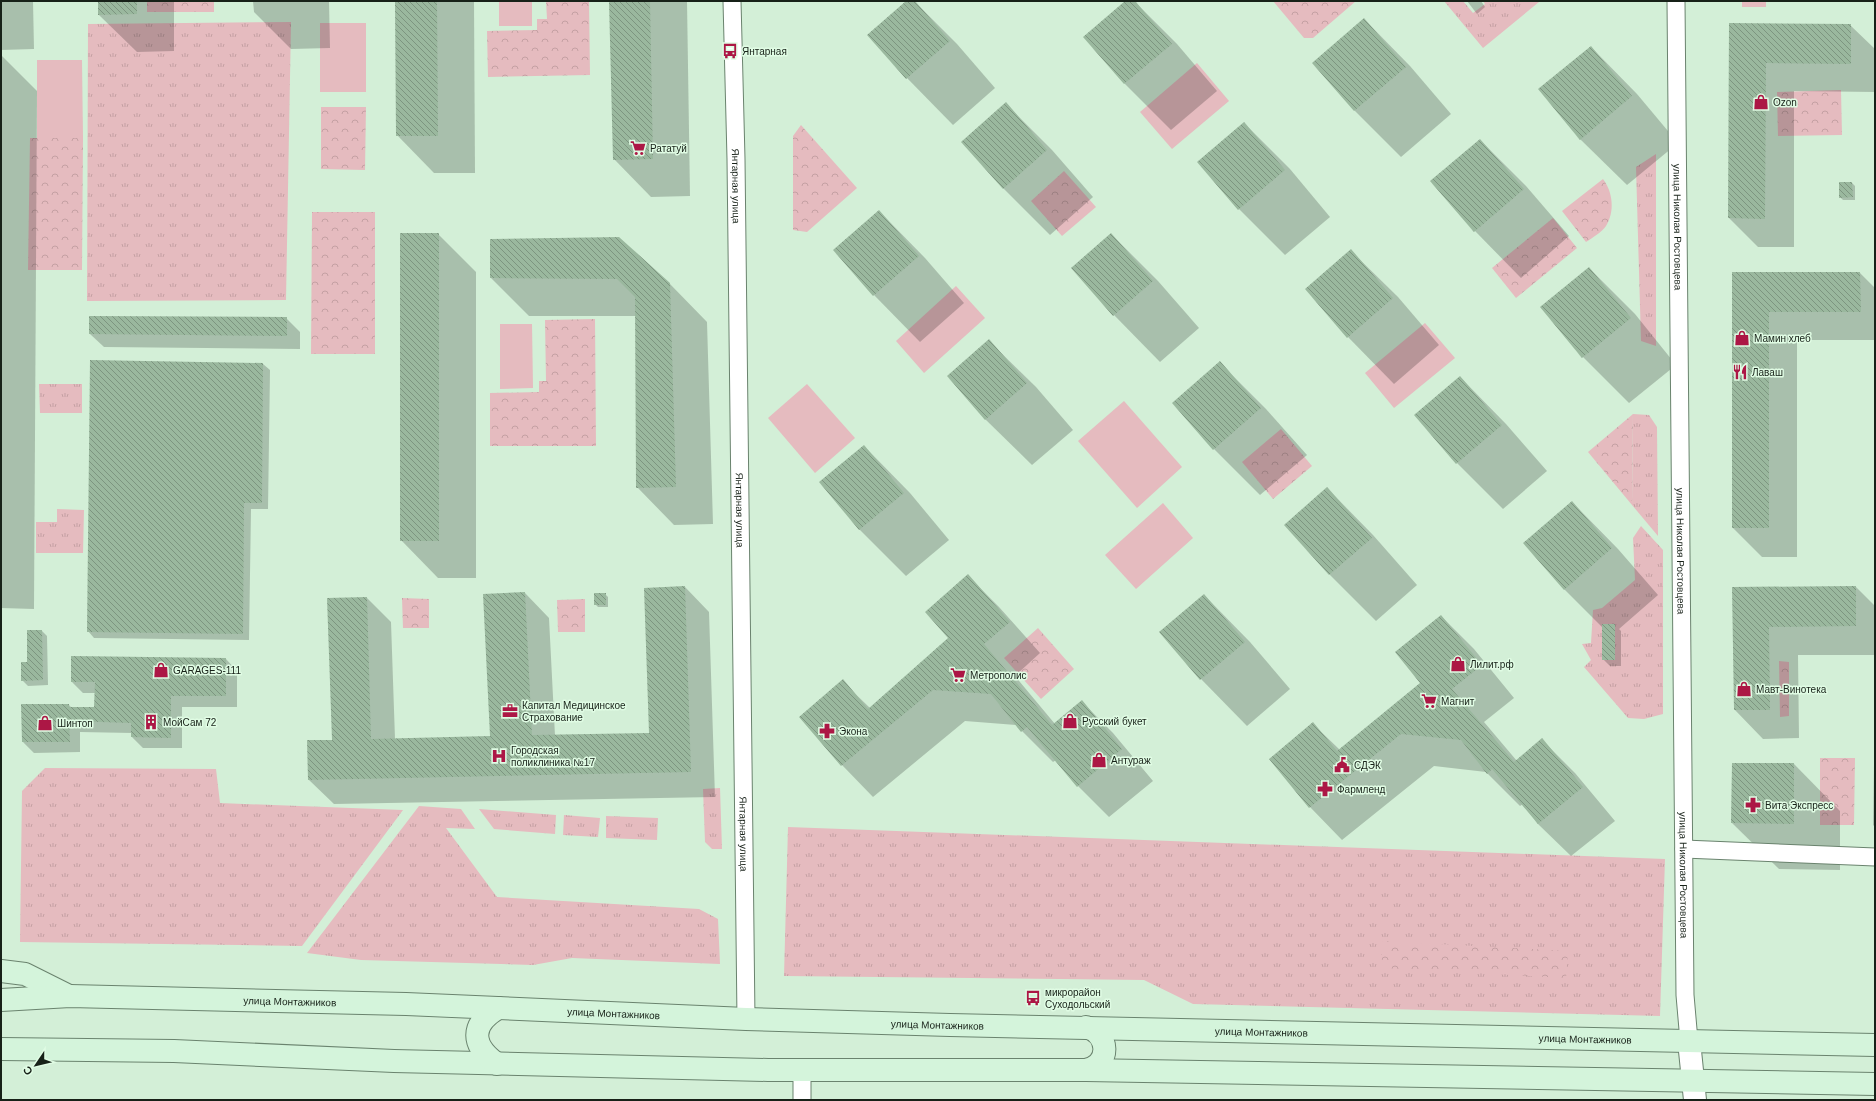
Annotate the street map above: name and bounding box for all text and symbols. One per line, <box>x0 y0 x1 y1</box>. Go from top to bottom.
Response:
bus stop icon: Янтарная <box>721 42 739 60</box>
place label: Янтарная <box>742 46 787 57</box>
shop icon: Ozon <box>1752 93 1770 111</box>
place label: Ozon <box>1773 97 1797 108</box>
supermarket icon: Рататуй <box>629 139 647 157</box>
place label: Рататуй <box>650 143 687 154</box>
street label: Янтарная улица <box>730 148 742 224</box>
street label: улица Николая Ростовцева <box>1672 164 1684 291</box>
shop icon: Мамин хлеб <box>1733 329 1751 347</box>
place label: Мамин хлеб <box>1754 333 1811 344</box>
restaurant icon: Лаваш <box>1731 363 1749 381</box>
place label: Лаваш <box>1752 367 1783 378</box>
street label: Янтарная улица <box>734 472 746 548</box>
street label: улица Николая Ростовцева <box>1675 488 1687 615</box>
shop icon: Лилит.рф <box>1449 655 1467 673</box>
place label: Лилит.рф <box>1470 659 1514 670</box>
shop icon: GARAGES-111 <box>152 661 170 679</box>
place label: GARAGES-111 <box>173 665 241 676</box>
supermarket icon: Метрополис <box>949 666 967 684</box>
place label: Метрополис <box>970 670 1027 681</box>
shop icon: Мавт-Винотека <box>1735 680 1753 698</box>
place label: Мавт-Винотека <box>1756 684 1827 695</box>
supermarket icon: Магнит <box>1420 692 1438 710</box>
place label: Магнит <box>1441 696 1475 707</box>
place label: Капитал Медицинское Страхование <box>522 700 626 723</box>
office icon: Капитал Медицинское Страхование <box>501 702 519 720</box>
shop icon: Русский букет <box>1061 712 1079 730</box>
building icon: МойСам 72 <box>142 713 160 731</box>
shop icon: Шинтоп <box>36 714 54 732</box>
place label: Русский букет <box>1082 716 1147 727</box>
place label: МойСам 72 <box>163 717 217 728</box>
place label: Шинтоп <box>57 718 93 729</box>
pharmacy icon: Экона <box>818 722 836 740</box>
place label: Экона <box>839 726 868 737</box>
place label: Городская поликлиника №17 <box>511 745 595 768</box>
hospital icon: Городская поликлиника №17 <box>490 747 508 765</box>
shop icon: Антураж <box>1090 751 1108 769</box>
place label: Антураж <box>1111 755 1151 766</box>
public building icon: СДЭК <box>1333 756 1351 774</box>
place label: СДЭК <box>1354 760 1381 771</box>
pharmacy icon: Фармленд <box>1316 780 1334 798</box>
place label: Фармленд <box>1337 784 1386 795</box>
street label: Янтарная улица <box>738 796 750 872</box>
pharmacy icon: Вита Экспресс <box>1744 796 1762 814</box>
place label: Вита Экспресс <box>1765 800 1833 811</box>
street label: улица Николая Ростовцева <box>1678 812 1690 939</box>
place label: микрорайон Суходольский <box>1045 987 1110 1010</box>
bus stop icon: микрорайон Суходольский <box>1024 989 1042 1007</box>
street label: улица Монтажников <box>243 995 336 1008</box>
street label: улица Монтажников <box>567 1006 660 1021</box>
street label: улица Монтажников <box>891 1018 984 1031</box>
street label: улица Монтажников <box>1215 1025 1308 1038</box>
street label: улица Монтажников <box>1539 1032 1632 1045</box>
north arrow <box>16 1045 56 1085</box>
text: С <box>21 1064 35 1077</box>

